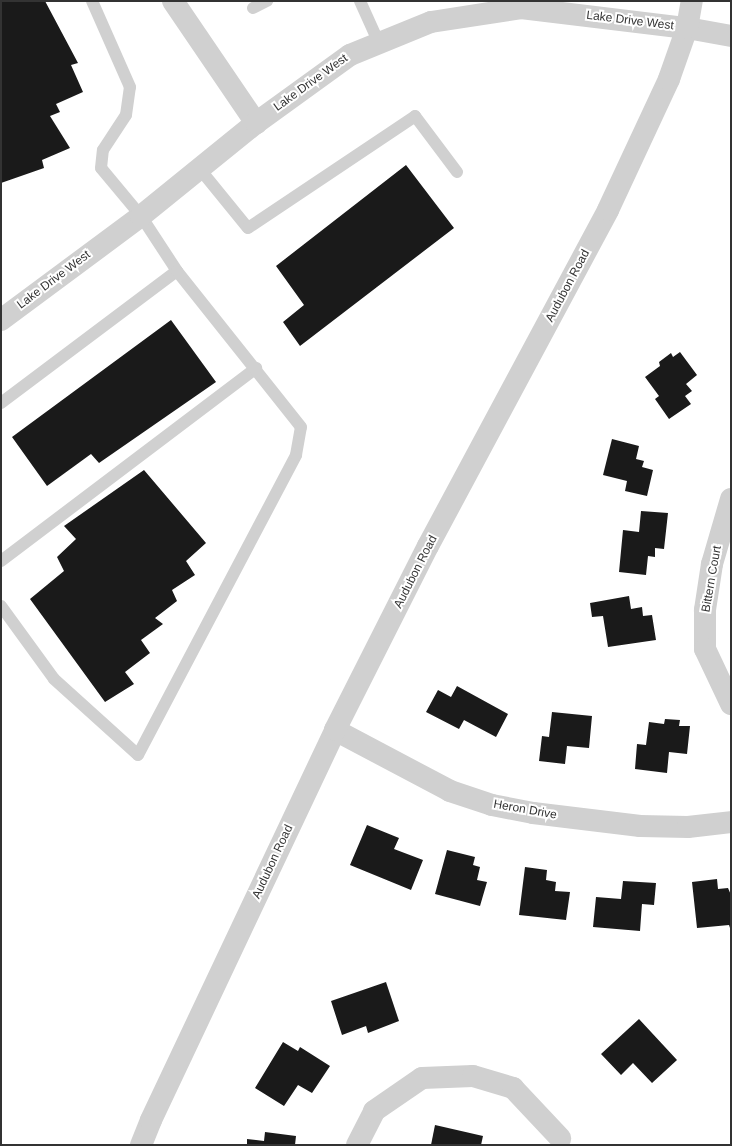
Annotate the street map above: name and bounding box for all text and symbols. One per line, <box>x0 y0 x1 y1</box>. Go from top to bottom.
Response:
street label: Lake Drive West <box>586 9 674 33</box>
street label: Lake Drive West <box>271 51 351 115</box>
street label: Audubon Road <box>543 247 593 325</box>
street label: Lake Drive West <box>15 248 93 312</box>
street label: Audubon Road <box>391 533 441 611</box>
street label: Bittern Court <box>699 545 725 613</box>
street label: Heron Drive <box>492 797 558 823</box>
street label: Audubon Road <box>250 823 296 901</box>

